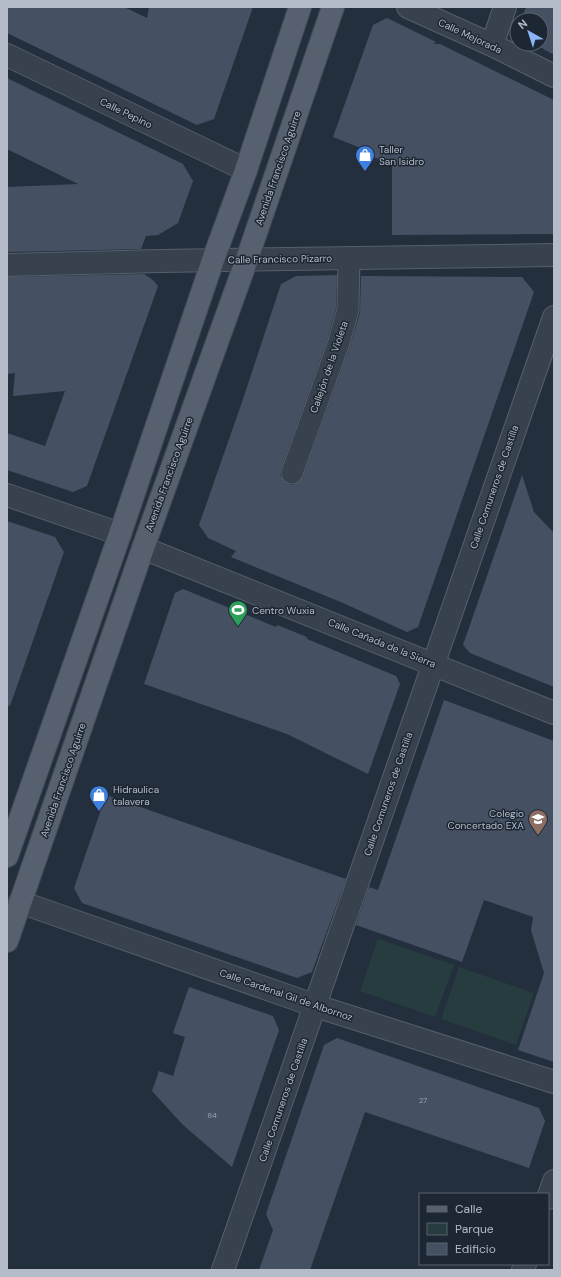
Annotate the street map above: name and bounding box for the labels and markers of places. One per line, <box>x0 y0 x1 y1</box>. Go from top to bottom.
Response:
place label: Taller San Isidro <box>379 143 424 168</box>
shop icon: Taller San Isidro <box>354 144 376 172</box>
sports icon: Centro Wuxia <box>227 599 249 627</box>
place label: Centro Wuxia <box>252 604 315 617</box>
place label: Hidraulica talavera <box>113 783 159 808</box>
shop icon: Hidraulica talavera <box>88 784 110 812</box>
place label: Colegio Concertado EXA <box>448 807 524 832</box>
school or university icon: Colegio Concertado EXA <box>527 808 549 836</box>

